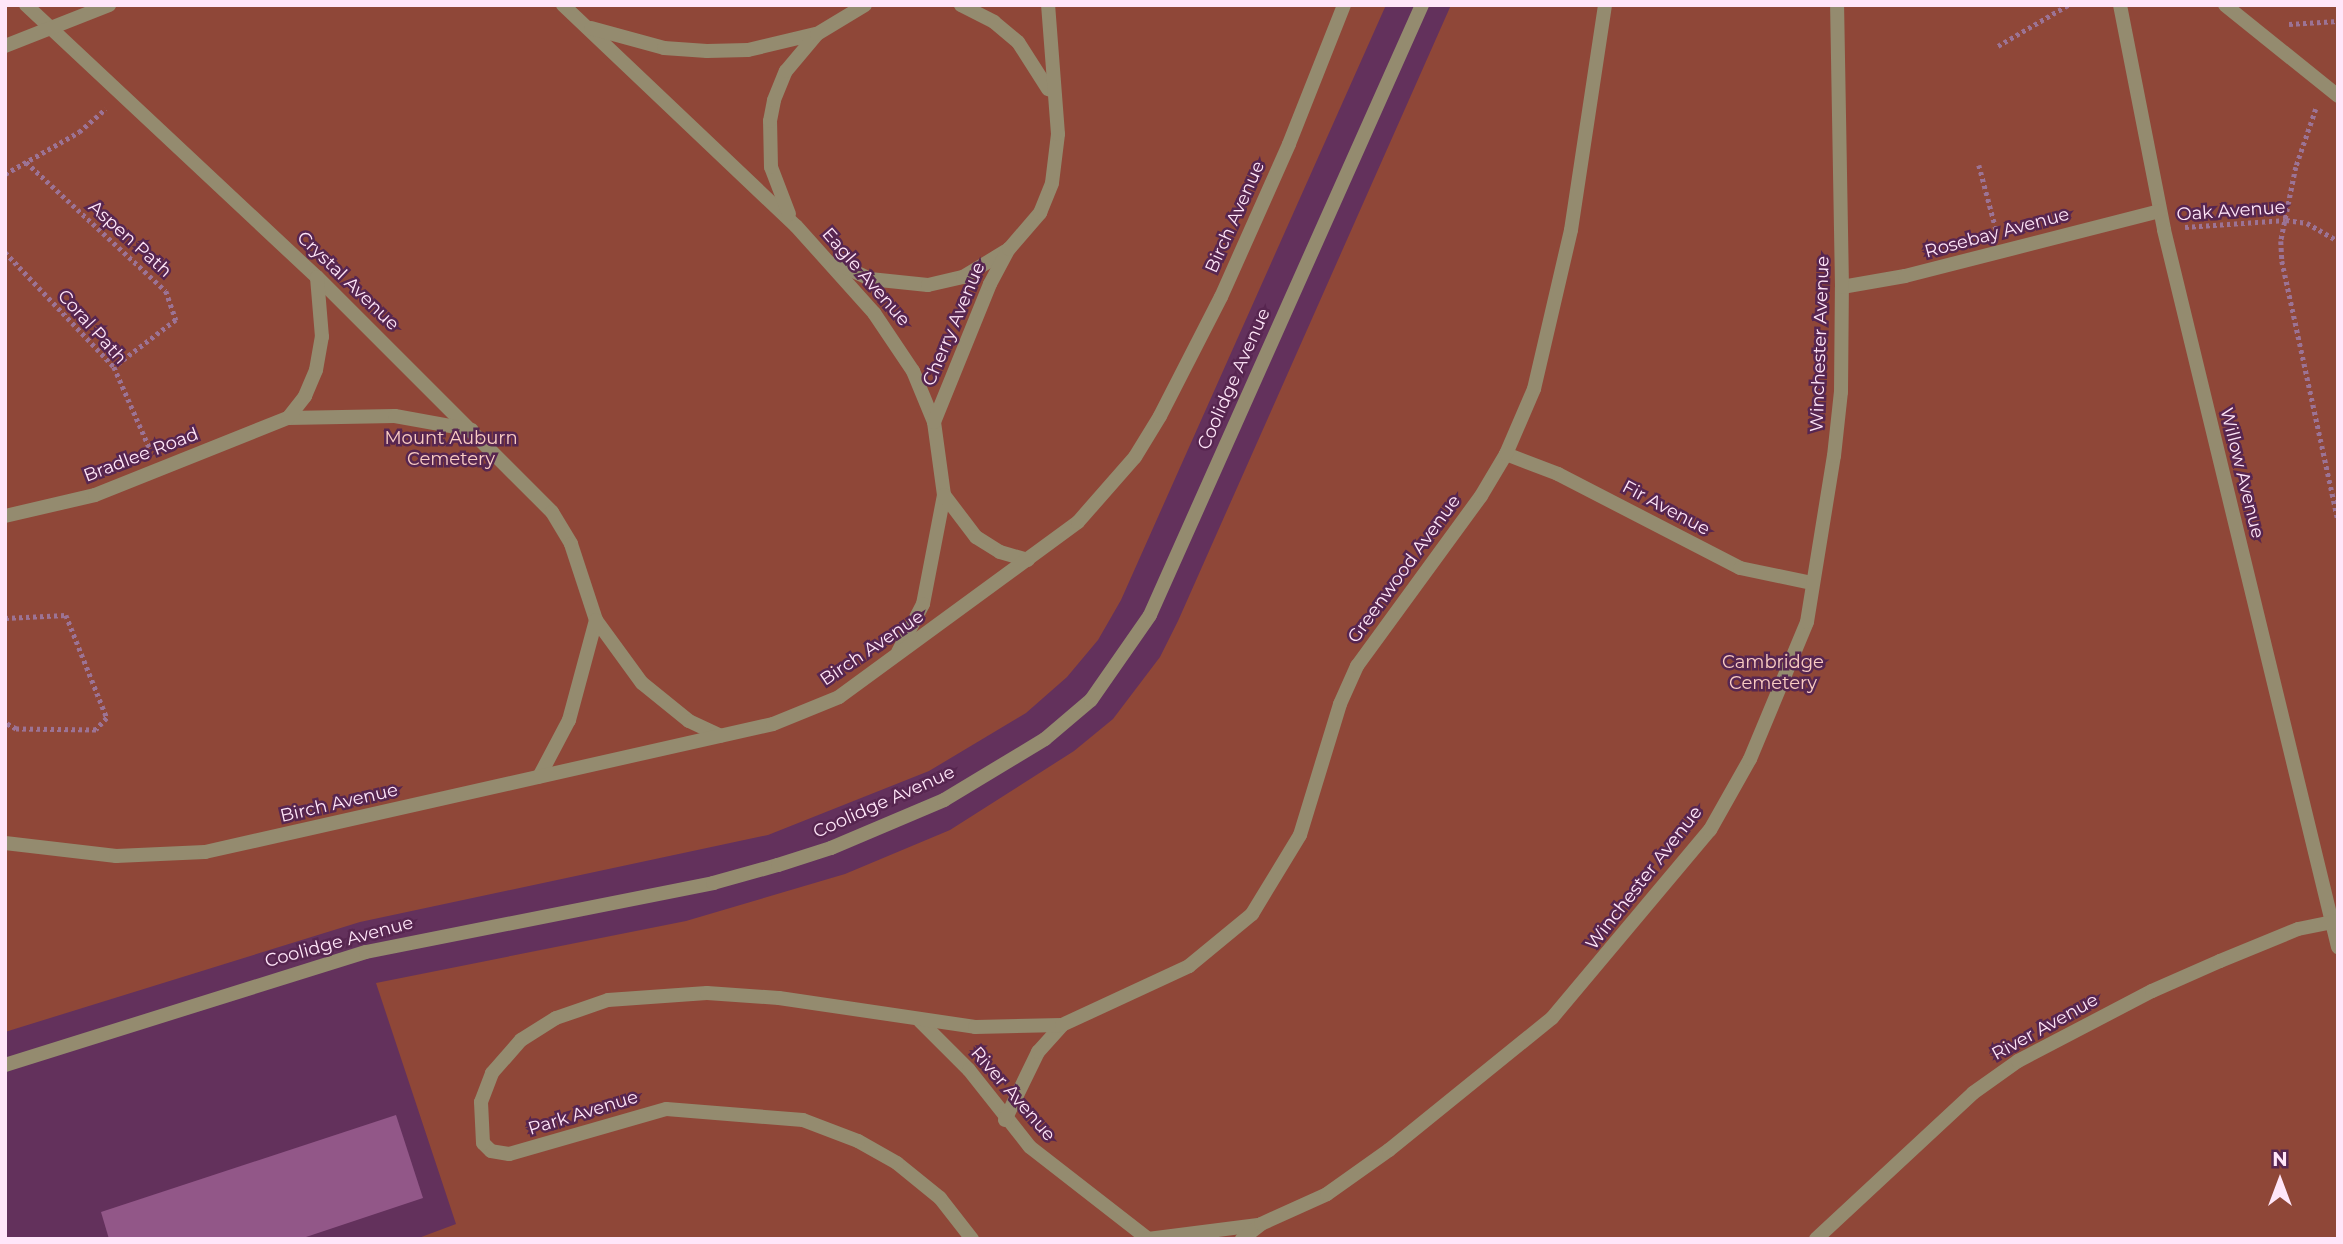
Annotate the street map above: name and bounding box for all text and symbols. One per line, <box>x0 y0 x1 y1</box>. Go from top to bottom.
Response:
street label: Birch Avenue <box>1201 158 1269 276</box>
street label: Aspen Path <box>84 196 176 282</box>
street label: Oak Avenue <box>2176 196 2286 226</box>
street label: Rosebay Avenue <box>1922 203 2072 263</box>
street label: Eagle Avenue <box>817 223 915 331</box>
street label: Crystal Avenue <box>293 227 403 335</box>
street label: Winchester Avenue <box>1806 256 1834 432</box>
street label: Cherry Avenue <box>918 259 990 389</box>
street label: Coral Path <box>53 285 131 369</box>
street label: Coolidge Avenue <box>1193 305 1275 453</box>
street label: Willow Avenue <box>2215 406 2269 540</box>
street label: Bradlee Road <box>81 423 201 487</box>
park label: Mount Auburn Cemetery <box>384 428 518 471</box>
street label: Fir Avenue <box>1619 476 1713 540</box>
street label: Greenwood Avenue <box>1343 491 1465 647</box>
street label: Birch Avenue <box>816 605 928 691</box>
park label: Cambridge Cemetery <box>1722 652 1824 694</box>
street label: Coolidge Avenue <box>810 761 958 843</box>
street label: Birch Avenue <box>278 779 400 827</box>
street label: Winchester Avenue <box>1581 802 1707 954</box>
street label: Coolidge Avenue <box>262 912 416 972</box>
street label: River Avenue <box>1988 989 2102 1065</box>
street label: River Avenue <box>966 1042 1060 1146</box>
street label: Park Avenue <box>525 1086 641 1140</box>
north arrow <box>2245 1146 2315 1216</box>
text: N <box>2272 1148 2288 1171</box>

